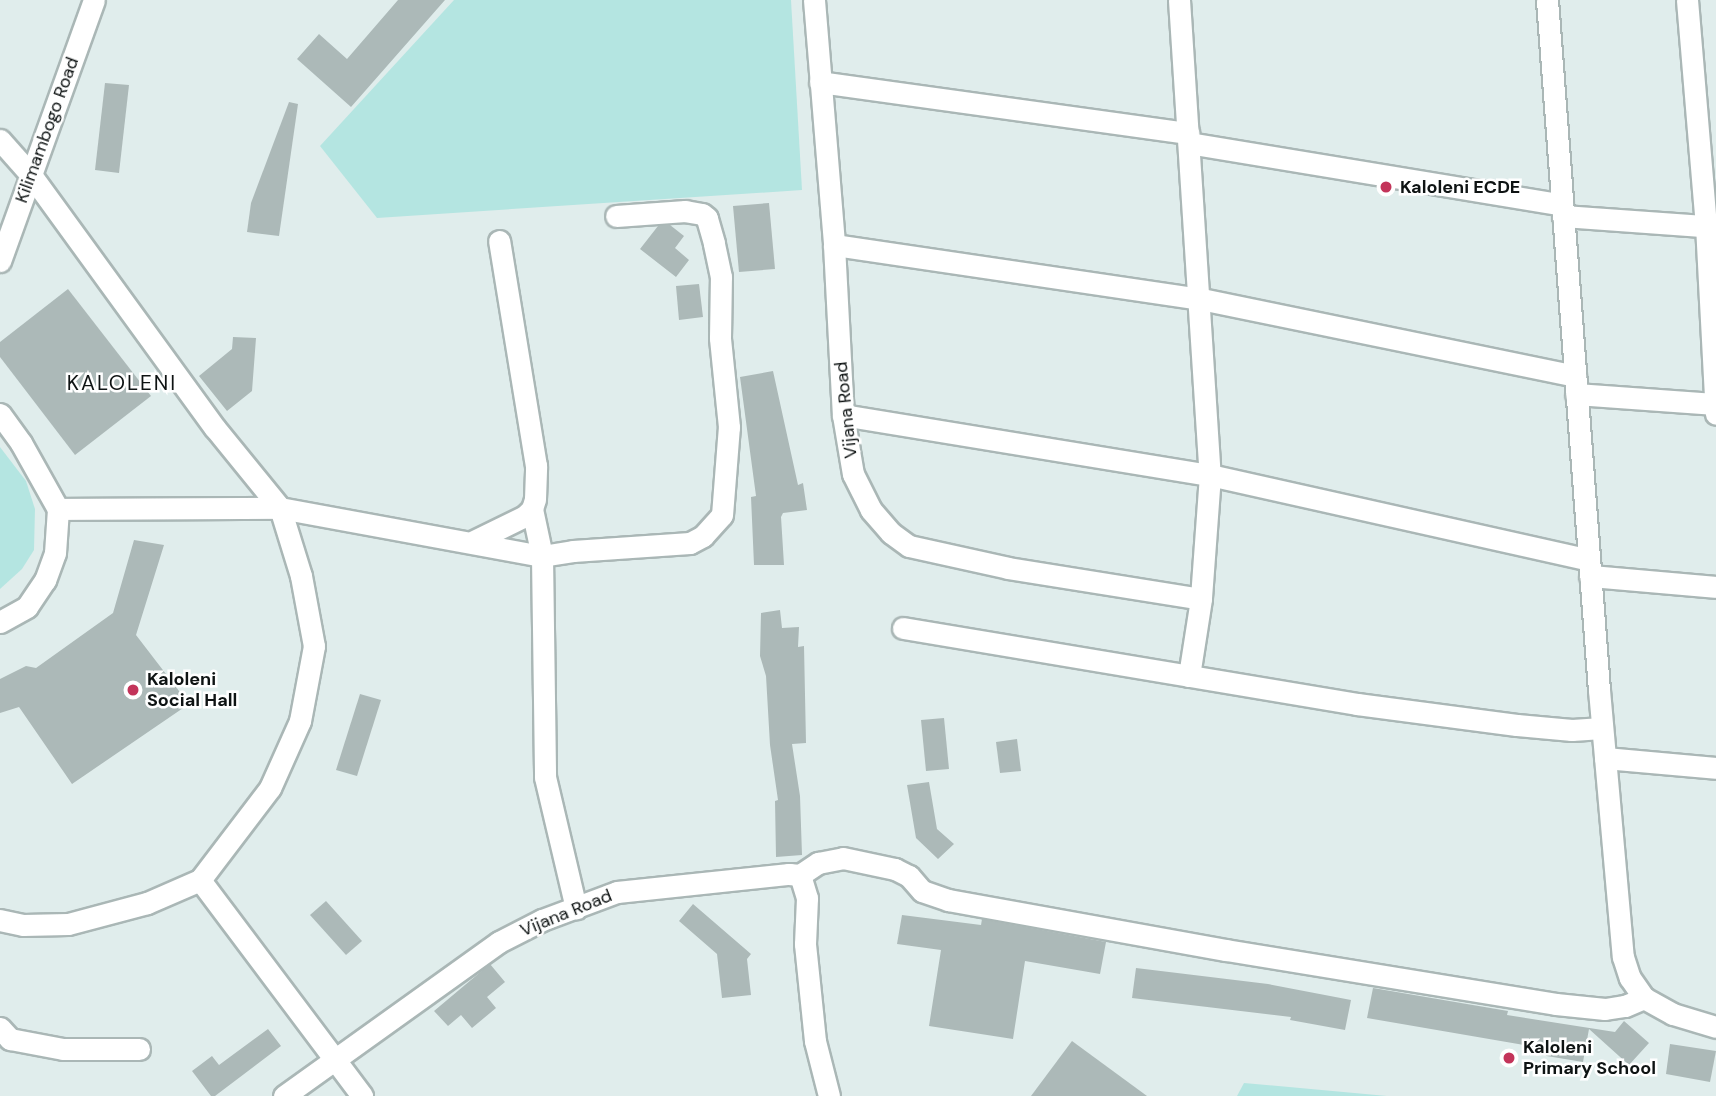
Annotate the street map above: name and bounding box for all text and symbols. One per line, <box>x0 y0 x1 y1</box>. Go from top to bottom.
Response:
street label: Kilimambogo Road <box>11 54 83 206</box>
place label: Kaloleni ECDE <box>1400 176 1520 198</box>
marker: Kaloleni ECDE <box>1378 179 1394 195</box>
street label: Vijana Road <box>830 360 862 460</box>
district label: KALOLENI <box>68 370 176 396</box>
place label: Kaloleni Social Hall <box>147 669 237 712</box>
marker: Kaloleni Social Hall <box>125 682 141 698</box>
street label: Vijana Road <box>517 885 615 941</box>
place label: Kaloleni Primary School <box>1523 1037 1656 1080</box>
marker: Kaloleni Primary School <box>1501 1050 1517 1066</box>

